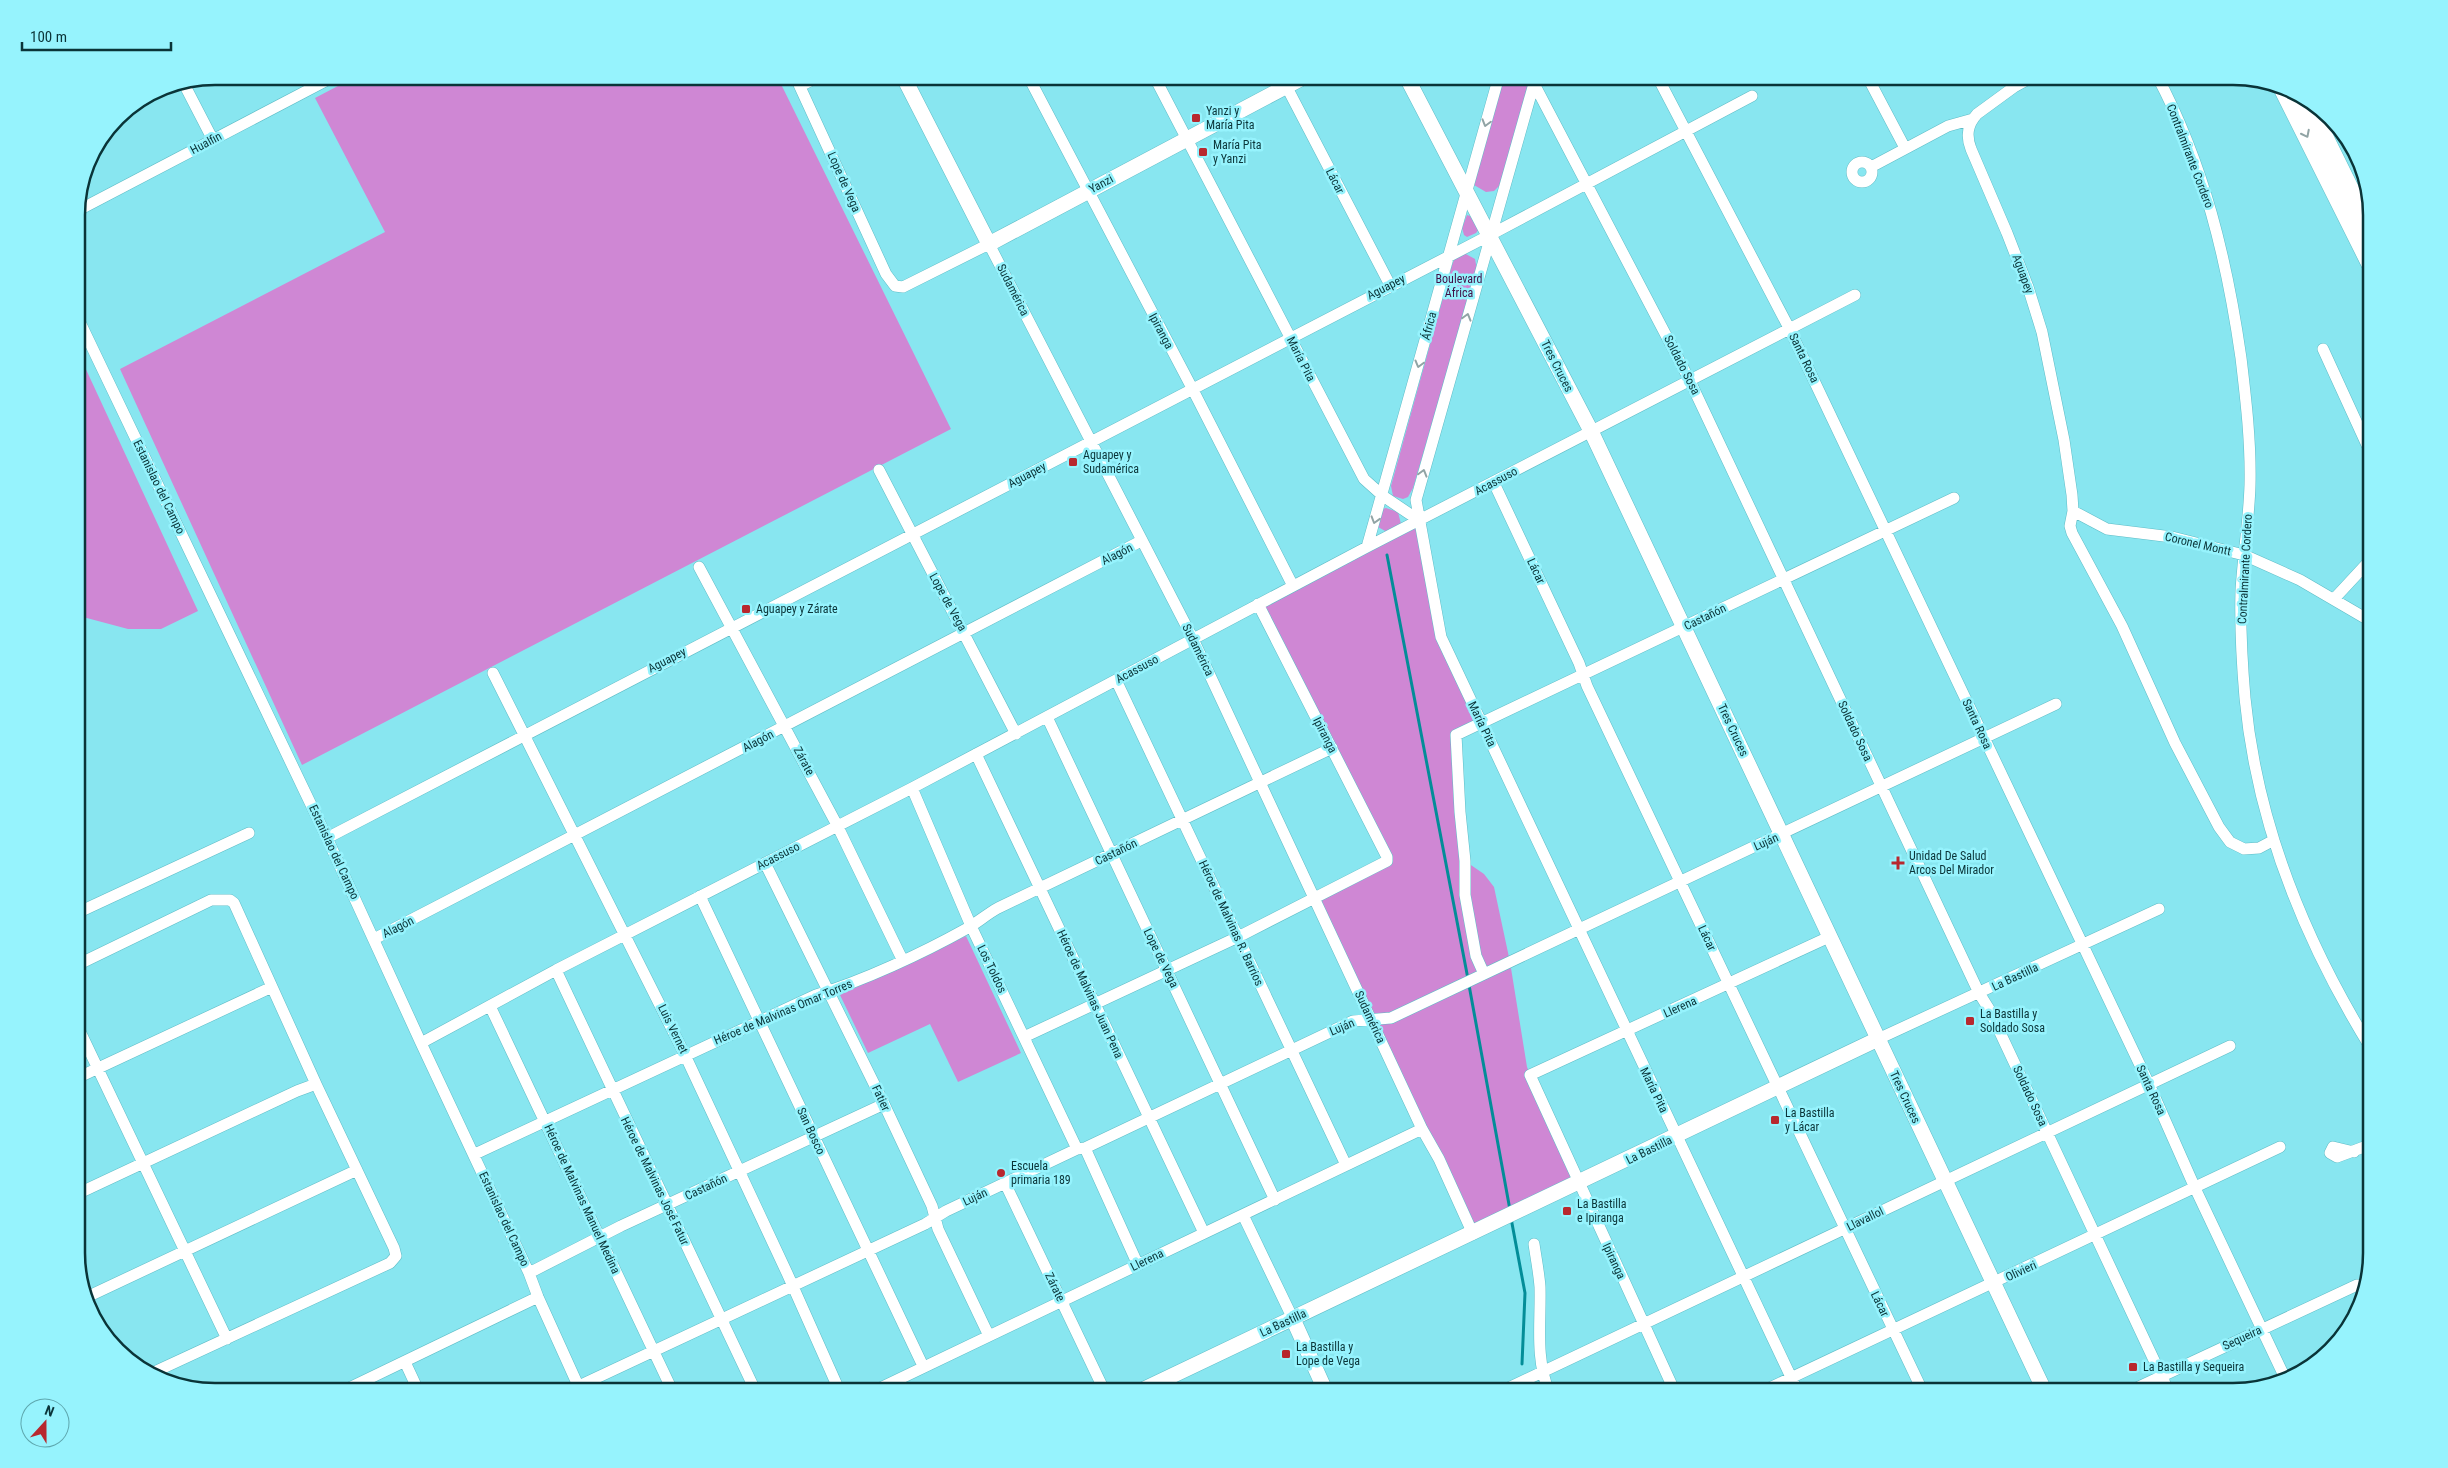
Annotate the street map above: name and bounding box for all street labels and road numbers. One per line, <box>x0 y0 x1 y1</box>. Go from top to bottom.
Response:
street label: Contralmirante Cordero <box>2164 102 2216 210</box>
street label: Hualfin <box>188 129 224 157</box>
street label: Lope de Vega <box>825 150 864 214</box>
street label: Lácar <box>1323 166 1347 196</box>
street label: Yanzi <box>1086 172 1116 196</box>
street label: Aguapey <box>2009 252 2037 296</box>
street label: Sudamérica <box>994 262 1032 318</box>
street label: Aguapey <box>1365 271 1407 303</box>
street label: África <box>1418 310 1440 342</box>
street label: Ipiranga <box>1146 311 1176 351</box>
street label: Santa Rosa <box>1786 331 1822 385</box>
street label: Soldado Sosa <box>1661 333 1703 397</box>
street label: María Pita <box>1284 334 1318 384</box>
street label: Tres Cruces <box>1538 338 1576 394</box>
street label: Estanislao del Campo <box>130 438 188 536</box>
street label: Aguapey <box>1006 459 1048 491</box>
street label: Acassuso <box>1472 464 1520 498</box>
street label: Contralmirante Cordero <box>2235 514 2255 624</box>
street label: Coronel Montt <box>2164 530 2233 558</box>
street label: Alagón <box>1099 540 1135 568</box>
street label: Lácar <box>1524 556 1548 586</box>
street label: Lope de Vega <box>926 571 970 634</box>
street label: Castañón <box>1682 601 1728 633</box>
street label: Sudamérica <box>1179 622 1217 678</box>
street label: Aguapey <box>646 644 688 676</box>
street label: Acassuso <box>1113 652 1161 686</box>
street label: Santa Rosa <box>1959 697 1995 751</box>
street label: María Pita <box>1465 699 1499 749</box>
street label: Soldado Sosa <box>1835 699 1875 764</box>
street label: Tres Cruces <box>1715 702 1751 758</box>
street label: Ipiranga <box>1310 715 1340 755</box>
street label: Alagón <box>740 727 776 755</box>
street label: Zárate <box>791 744 817 778</box>
street label: Estanislao del Campo <box>306 803 362 901</box>
street label: Luján <box>1752 830 1781 854</box>
street label: Castañón <box>1093 836 1139 868</box>
street label: Acassuso <box>754 839 802 873</box>
street label: Héroe de Malvinas R. Barrios <box>1196 858 1266 988</box>
street label: Alagón <box>380 913 416 941</box>
street label: Lácar <box>1695 923 1719 953</box>
street label: Lope de Vega <box>1141 926 1181 990</box>
street label: Héroe de Malvinas Juan Pena <box>1054 927 1126 1061</box>
street label: Los Toldos <box>974 943 1010 995</box>
street label: La Bastilla <box>1990 960 2041 994</box>
street label: Héroe de Malvinas Omar Torres <box>712 976 854 1048</box>
street label: Sudamérica <box>1352 989 1388 1046</box>
street label: Llerena <box>1661 993 1699 1020</box>
street label: Luis Vernet <box>655 1002 691 1056</box>
street label: Luján <box>1328 1016 1357 1038</box>
street label: Santa Rosa <box>2133 1063 2169 1117</box>
street label: Soldado Sosa <box>2010 1064 2050 1129</box>
street label: María Pita <box>1637 1065 1671 1115</box>
street label: Tres Cruces <box>1887 1069 1923 1125</box>
street label: Fatier <box>869 1083 893 1113</box>
street label: San Bosco <box>794 1105 828 1157</box>
street label: Héroe de Malvinas José Fatur <box>618 1115 692 1248</box>
street label: Héroe de Malvinas Manuel Medina <box>541 1122 623 1276</box>
street label: La Bastilla <box>1624 1133 1675 1167</box>
street label: Estanislao del Campo <box>476 1170 532 1268</box>
street label: Castañón <box>683 1171 730 1203</box>
street label: Luján <box>960 1185 990 1209</box>
street label: Llavallol <box>1844 1204 1886 1234</box>
street label: Ipiranga <box>1600 1241 1629 1282</box>
street label: Llerena <box>1128 1246 1166 1274</box>
street label: Olivieri <box>2003 1258 2039 1284</box>
street label: Zárate <box>1042 1270 1068 1304</box>
street label: Lácar <box>1868 1289 1892 1319</box>
street label: La Bastilla <box>1258 1306 1309 1340</box>
street label: Sequeira <box>2220 1323 2264 1353</box>

